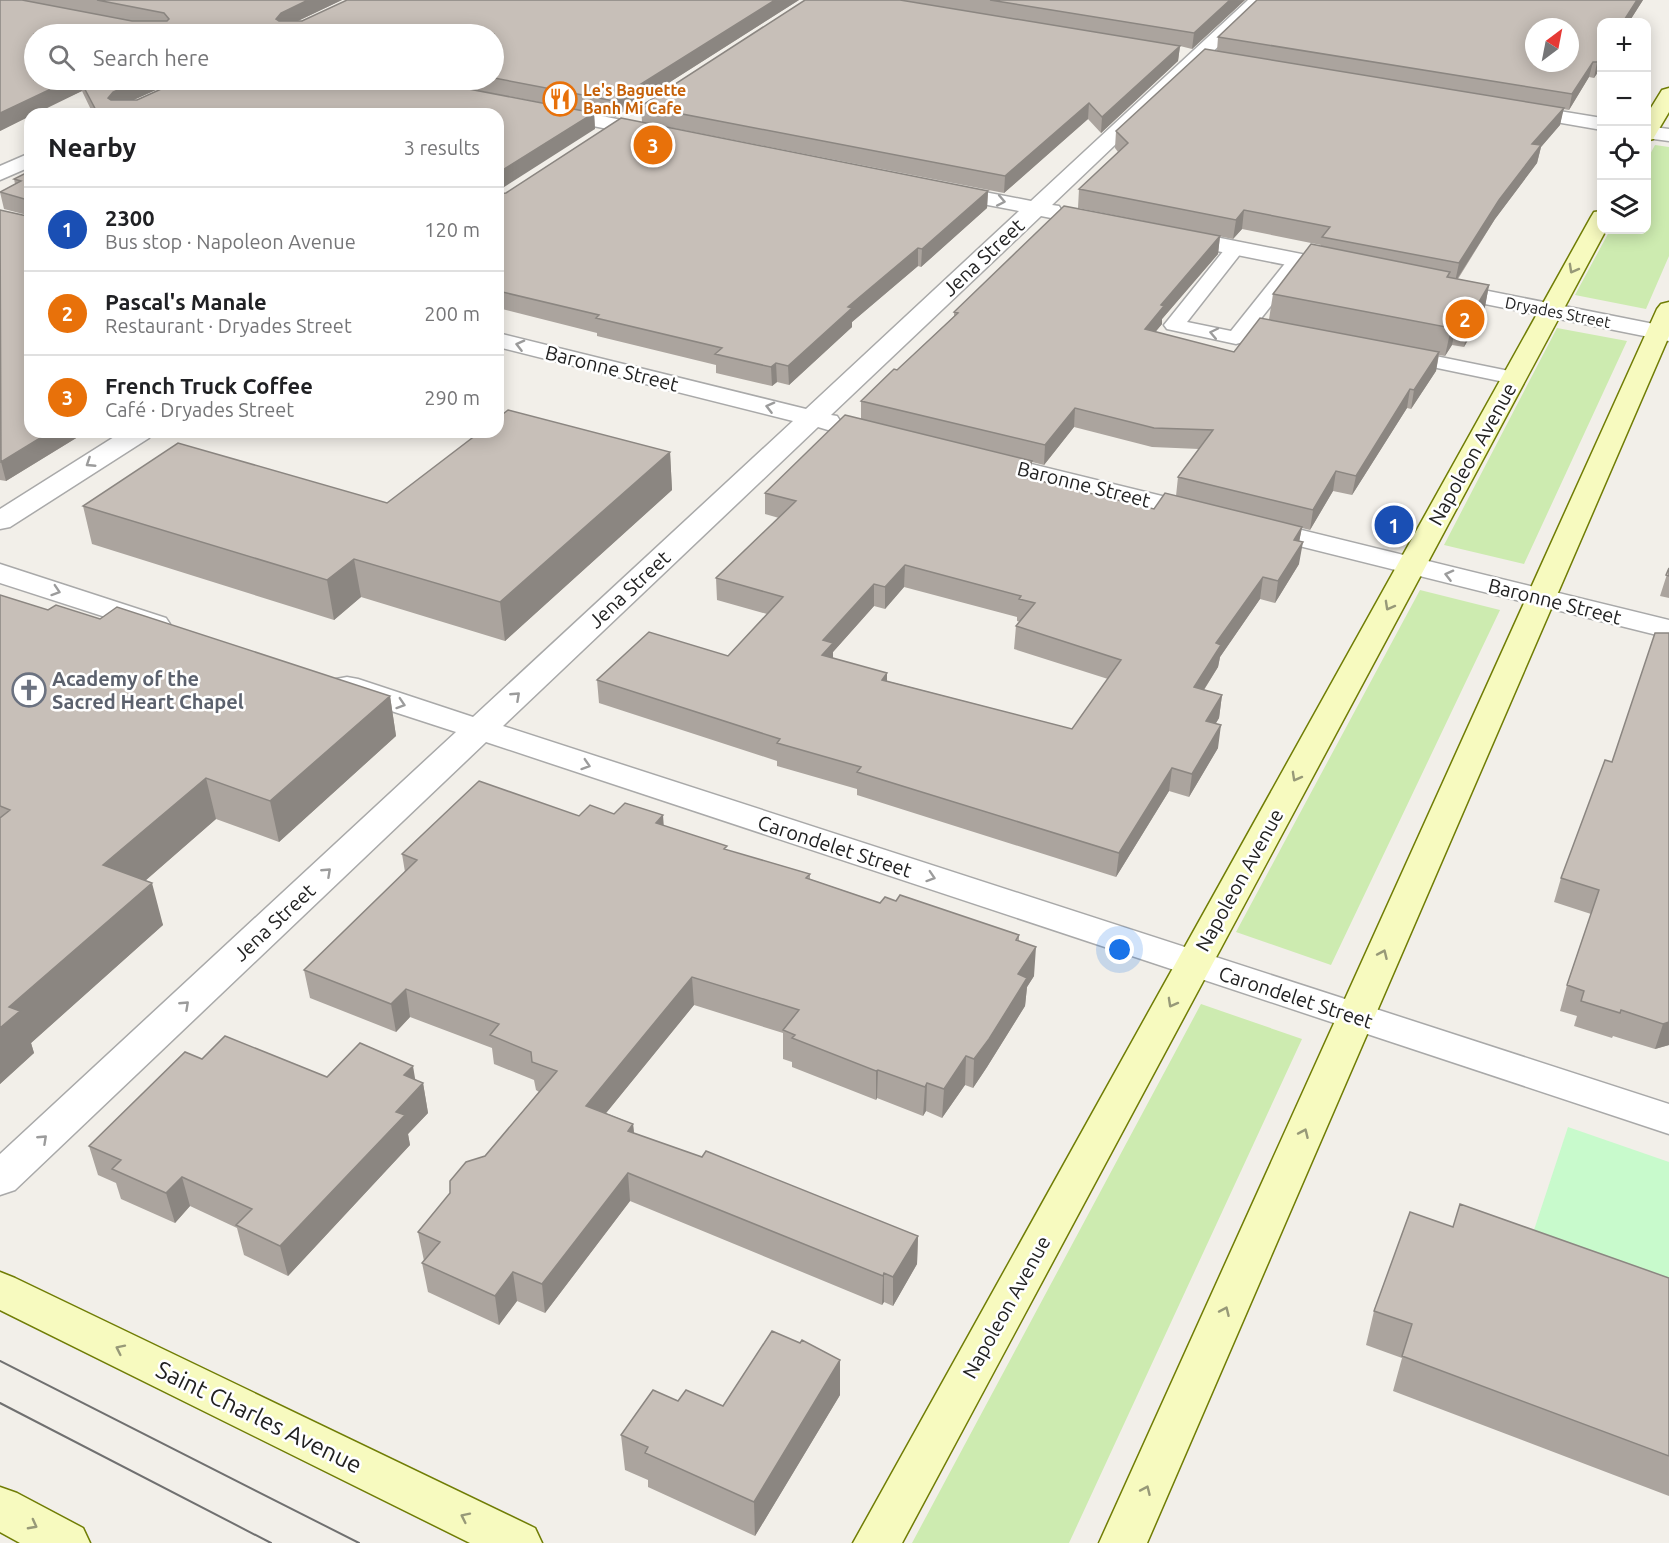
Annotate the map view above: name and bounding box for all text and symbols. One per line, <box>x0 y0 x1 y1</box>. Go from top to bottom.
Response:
north arrow <box>1525 18 1579 72</box>
map controls <box>1597 18 1651 234</box>
button: + <box>1597 18 1651 72</box>
search box <box>24 24 504 90</box>
icon: search <box>45 41 78 74</box>
text: Search here <box>93 45 209 70</box>
button: − <box>1597 72 1651 126</box>
restaurant icon: Le's Baguette Banh Mi Cafe <box>542 81 578 117</box>
place label: Le's Baguette Banh Mi Cafe <box>583 81 686 117</box>
pin: 3 <box>634 122 672 168</box>
button: locate <box>1597 126 1651 180</box>
text: Nearby <box>48 133 136 162</box>
text: 3 results <box>404 136 480 159</box>
button: layers <box>1597 180 1651 234</box>
one-way arrow <box>996 194 1006 207</box>
text: 2300 <box>105 205 155 230</box>
street label: Jena Street <box>937 213 1029 301</box>
text: 1 <box>62 218 73 241</box>
text: 120 m <box>424 218 480 241</box>
text: Bus stop · Napoleon Avenue <box>105 230 356 253</box>
one-way arrow <box>1569 263 1580 273</box>
text: Pascal's Manale <box>105 289 267 314</box>
street label: Dryades Street <box>1504 293 1613 331</box>
pin: 2 <box>1446 296 1484 342</box>
text: 2 <box>62 302 73 325</box>
text: 200 m <box>424 302 480 325</box>
text: Restaurant · Dryades Street <box>105 314 352 337</box>
one-way arrow <box>1210 328 1220 341</box>
one-way arrow <box>515 340 525 353</box>
street label: Baronne Street <box>543 340 681 396</box>
text: French Truck Coffee <box>105 373 313 398</box>
street label: Napoleon Avenue <box>1423 379 1521 529</box>
text: 3 <box>62 386 73 409</box>
text: 290 m <box>424 386 480 409</box>
text: Café · Dryades Street <box>105 398 294 421</box>
one-way arrow <box>766 402 776 415</box>
one-way arrow <box>86 456 96 468</box>
street label: Baronne Street <box>1015 456 1153 512</box>
pin: 1 <box>1374 502 1414 548</box>
street label: Jena Street <box>583 545 675 633</box>
one-way arrow <box>1444 569 1454 582</box>
street label: Baronne Street <box>1486 573 1624 629</box>
one-way arrow <box>50 584 61 596</box>
one-way arrow <box>1385 600 1396 610</box>
place label: Academy of the Sacred Heart Chapel <box>52 667 244 713</box>
church icon: Academy of the Sacred Heart Chapel <box>11 672 47 708</box>
one-way arrow <box>508 692 519 703</box>
one-way arrow <box>395 697 406 709</box>
one-way arrow <box>580 757 591 770</box>
one-way arrow <box>1292 771 1303 781</box>
street label: Napoleon Avenue <box>1190 805 1288 955</box>
street label: Carondelet Street <box>755 810 915 882</box>
one-way arrow <box>321 868 331 879</box>
one-way arrow <box>925 870 936 883</box>
street label: Jena Street <box>228 878 320 966</box>
your location <box>1105 935 1134 964</box>
one-way arrow <box>1376 950 1388 961</box>
street label: Carondelet Street <box>1216 961 1376 1033</box>
one-way arrow <box>1168 997 1179 1007</box>
one-way arrow <box>178 1001 189 1012</box>
one-way arrow <box>1297 1128 1309 1139</box>
one-way arrow <box>35 1135 46 1146</box>
street label: Napoleon Avenue <box>957 1232 1055 1382</box>
one-way arrow <box>1218 1307 1230 1318</box>
one-way arrow <box>115 1344 126 1356</box>
street label: Saint Charles Avenue <box>152 1355 366 1479</box>
one-way arrow <box>1139 1485 1151 1496</box>
one-way arrow <box>461 1513 472 1525</box>
one-way arrow <box>27 1518 38 1530</box>

